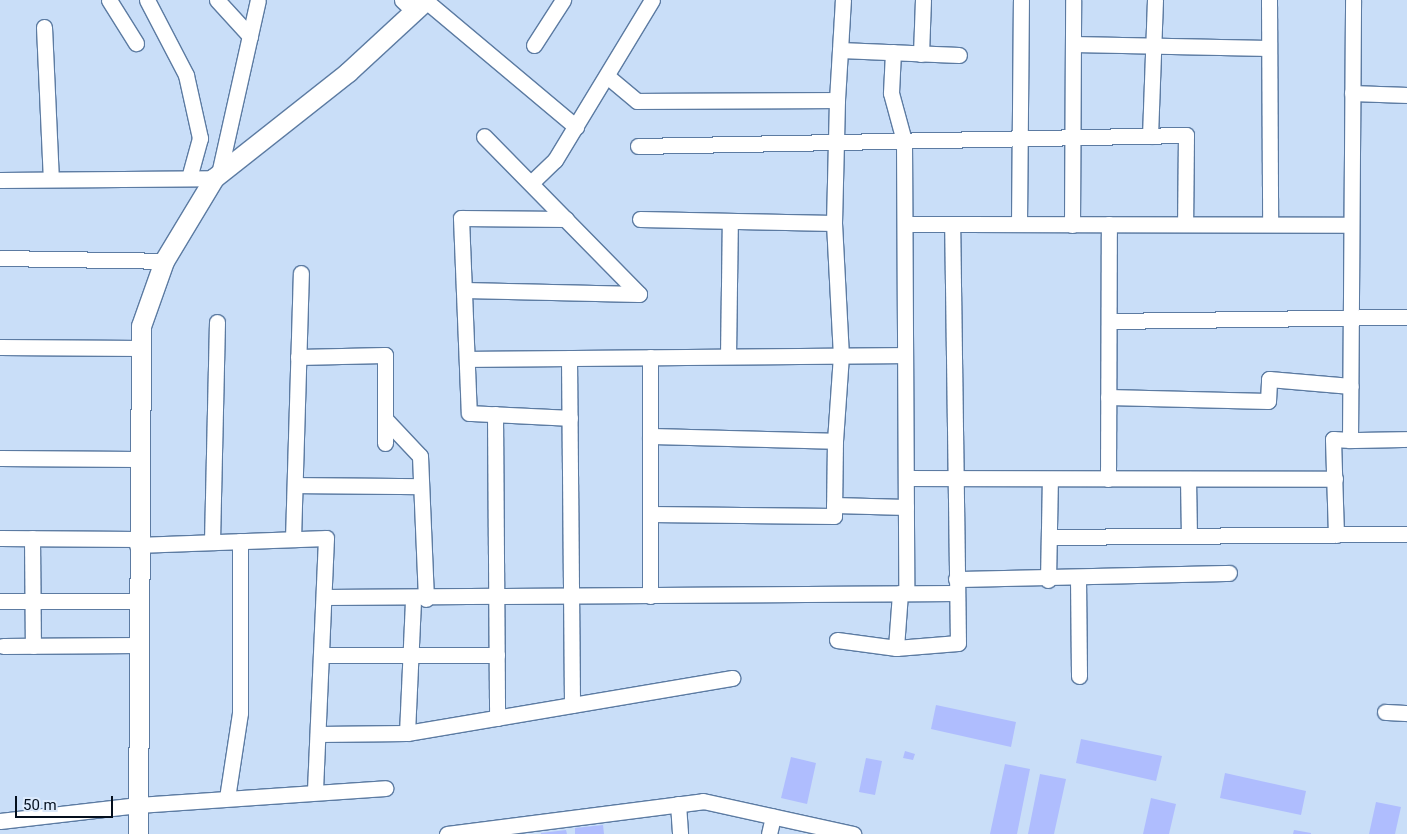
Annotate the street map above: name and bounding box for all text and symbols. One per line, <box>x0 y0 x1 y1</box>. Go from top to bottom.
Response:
scale bar <box>18 786 115 818</box>
text: 50 m <box>23 796 57 814</box>

